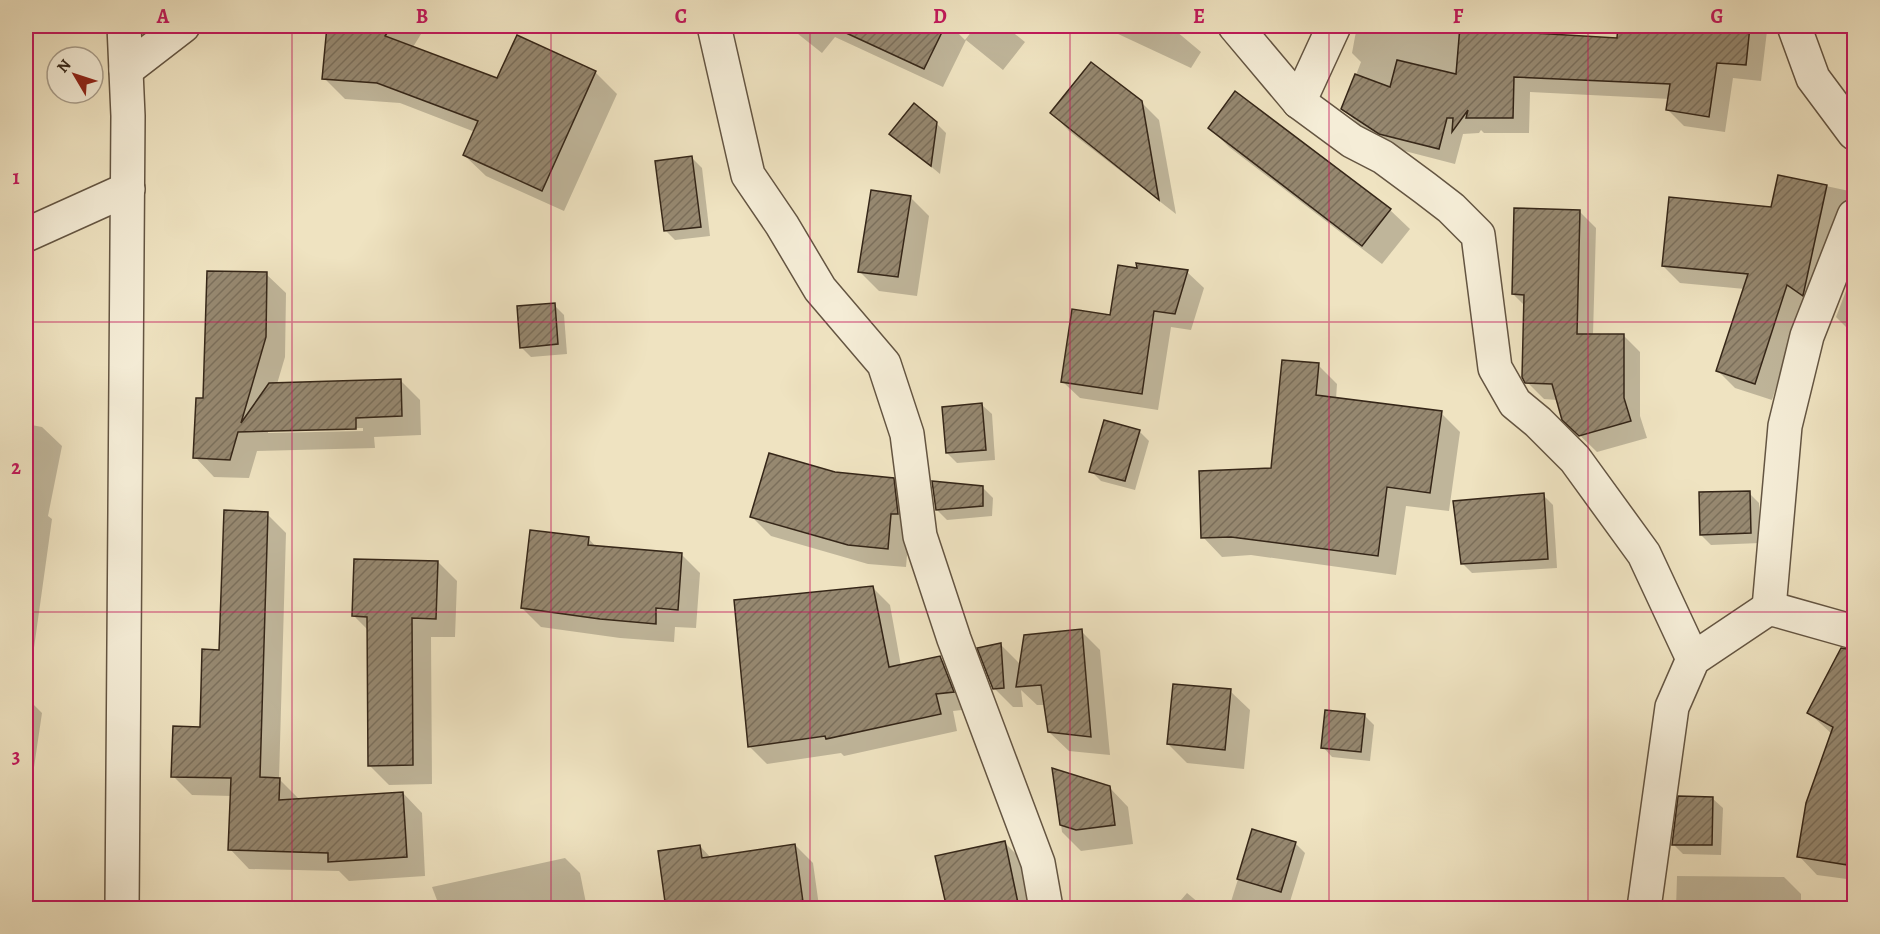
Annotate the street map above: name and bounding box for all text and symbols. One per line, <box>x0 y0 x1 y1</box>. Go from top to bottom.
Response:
text: A <box>156 3 170 30</box>
text: B <box>416 3 428 30</box>
text: C <box>675 3 687 30</box>
text: D <box>933 3 947 30</box>
text: E <box>1193 3 1205 30</box>
text: F <box>1453 3 1464 30</box>
text: G <box>1710 3 1724 30</box>
north arrow <box>45 45 105 105</box>
text: N <box>52 54 77 78</box>
text: 1 <box>12 164 20 191</box>
text: 2 <box>11 454 21 481</box>
text: 3 <box>12 743 20 770</box>

